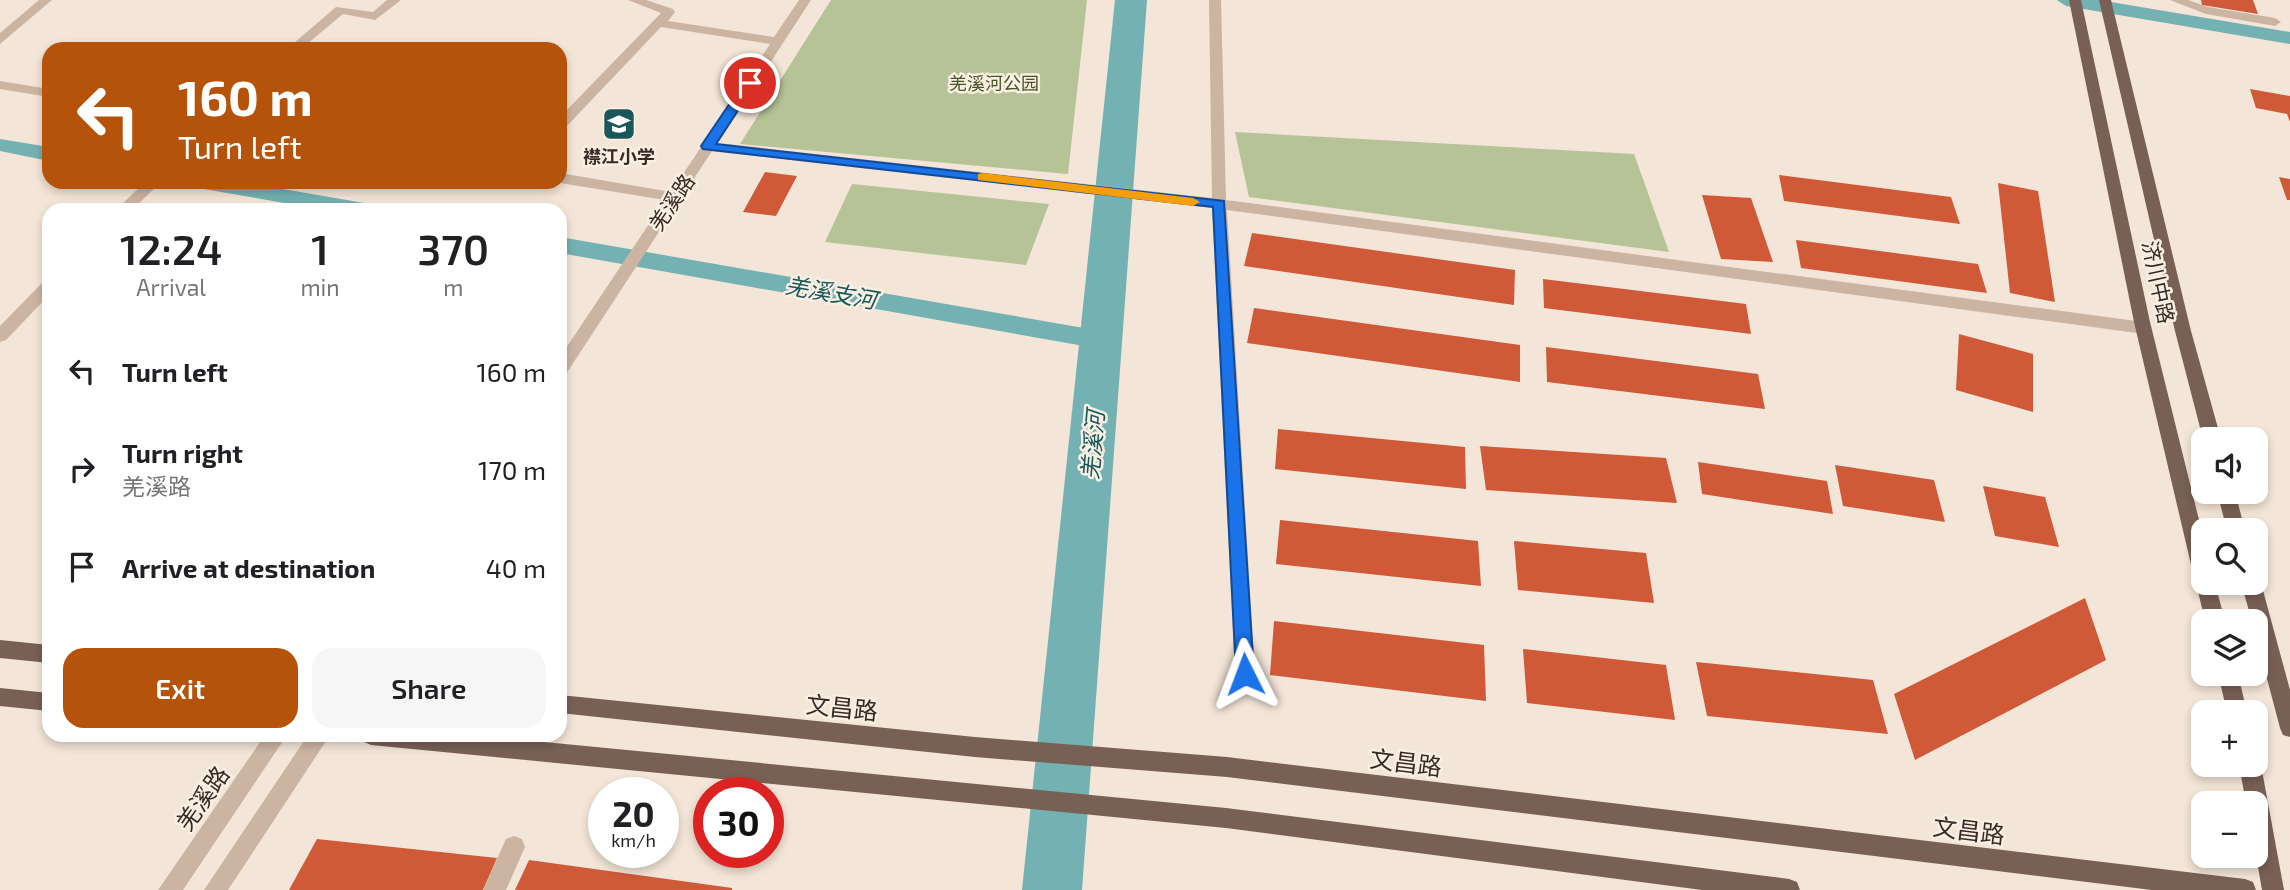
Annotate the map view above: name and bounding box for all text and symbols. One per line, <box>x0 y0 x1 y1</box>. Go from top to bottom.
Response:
pin <box>720 53 780 113</box>
icon: arrive <box>731 64 769 102</box>
text: 160 m <box>178 67 313 126</box>
icon: left <box>63 70 154 161</box>
park label: 羌溪河公园 <box>949 72 1039 94</box>
school or university icon: 襟江小学 <box>600 105 638 143</box>
text: Turn left <box>178 127 302 165</box>
place label: 襟江小学 <box>583 145 655 167</box>
street label: 羌溪路 <box>643 169 699 235</box>
text: 12:24 <box>120 223 222 273</box>
text: 1 <box>311 223 329 273</box>
text: 370 <box>418 223 489 273</box>
street label: 济川中路 <box>2138 238 2180 326</box>
water label: 羌溪支河 <box>783 270 883 314</box>
text: Arrival <box>136 273 206 301</box>
text: min <box>300 273 340 301</box>
text: m <box>443 273 463 301</box>
icon: left <box>63 352 101 390</box>
text: Turn left <box>122 356 228 387</box>
text: 160 m <box>477 356 546 387</box>
water label: 羌溪河 <box>1075 405 1109 481</box>
map controls <box>2191 427 2268 868</box>
button: sound <box>2191 427 2268 504</box>
text: Turn right <box>122 437 243 468</box>
icon: right <box>63 450 101 488</box>
text: 170 m <box>478 454 546 485</box>
text: 羌溪路 <box>122 472 191 500</box>
button: search <box>2191 518 2268 595</box>
icon: arrive <box>63 548 101 586</box>
text: Arrive at destination <box>122 552 375 583</box>
text: 40 m <box>486 552 546 583</box>
button: layers <box>2191 609 2268 686</box>
position arrow <box>1208 637 1282 711</box>
button: Exit <box>63 648 298 728</box>
button: Share <box>312 648 546 728</box>
street label: 文昌路 <box>805 689 879 725</box>
button: + <box>2191 700 2268 777</box>
street label: 文昌路 <box>1369 743 1443 781</box>
street label: 羌溪路 <box>169 760 235 836</box>
speed limit sign: 30 <box>693 777 784 868</box>
button: − <box>2191 791 2268 868</box>
text: 20 <box>612 792 655 834</box>
street label: 文昌路 <box>1932 811 2006 849</box>
text: km/h <box>611 829 656 851</box>

